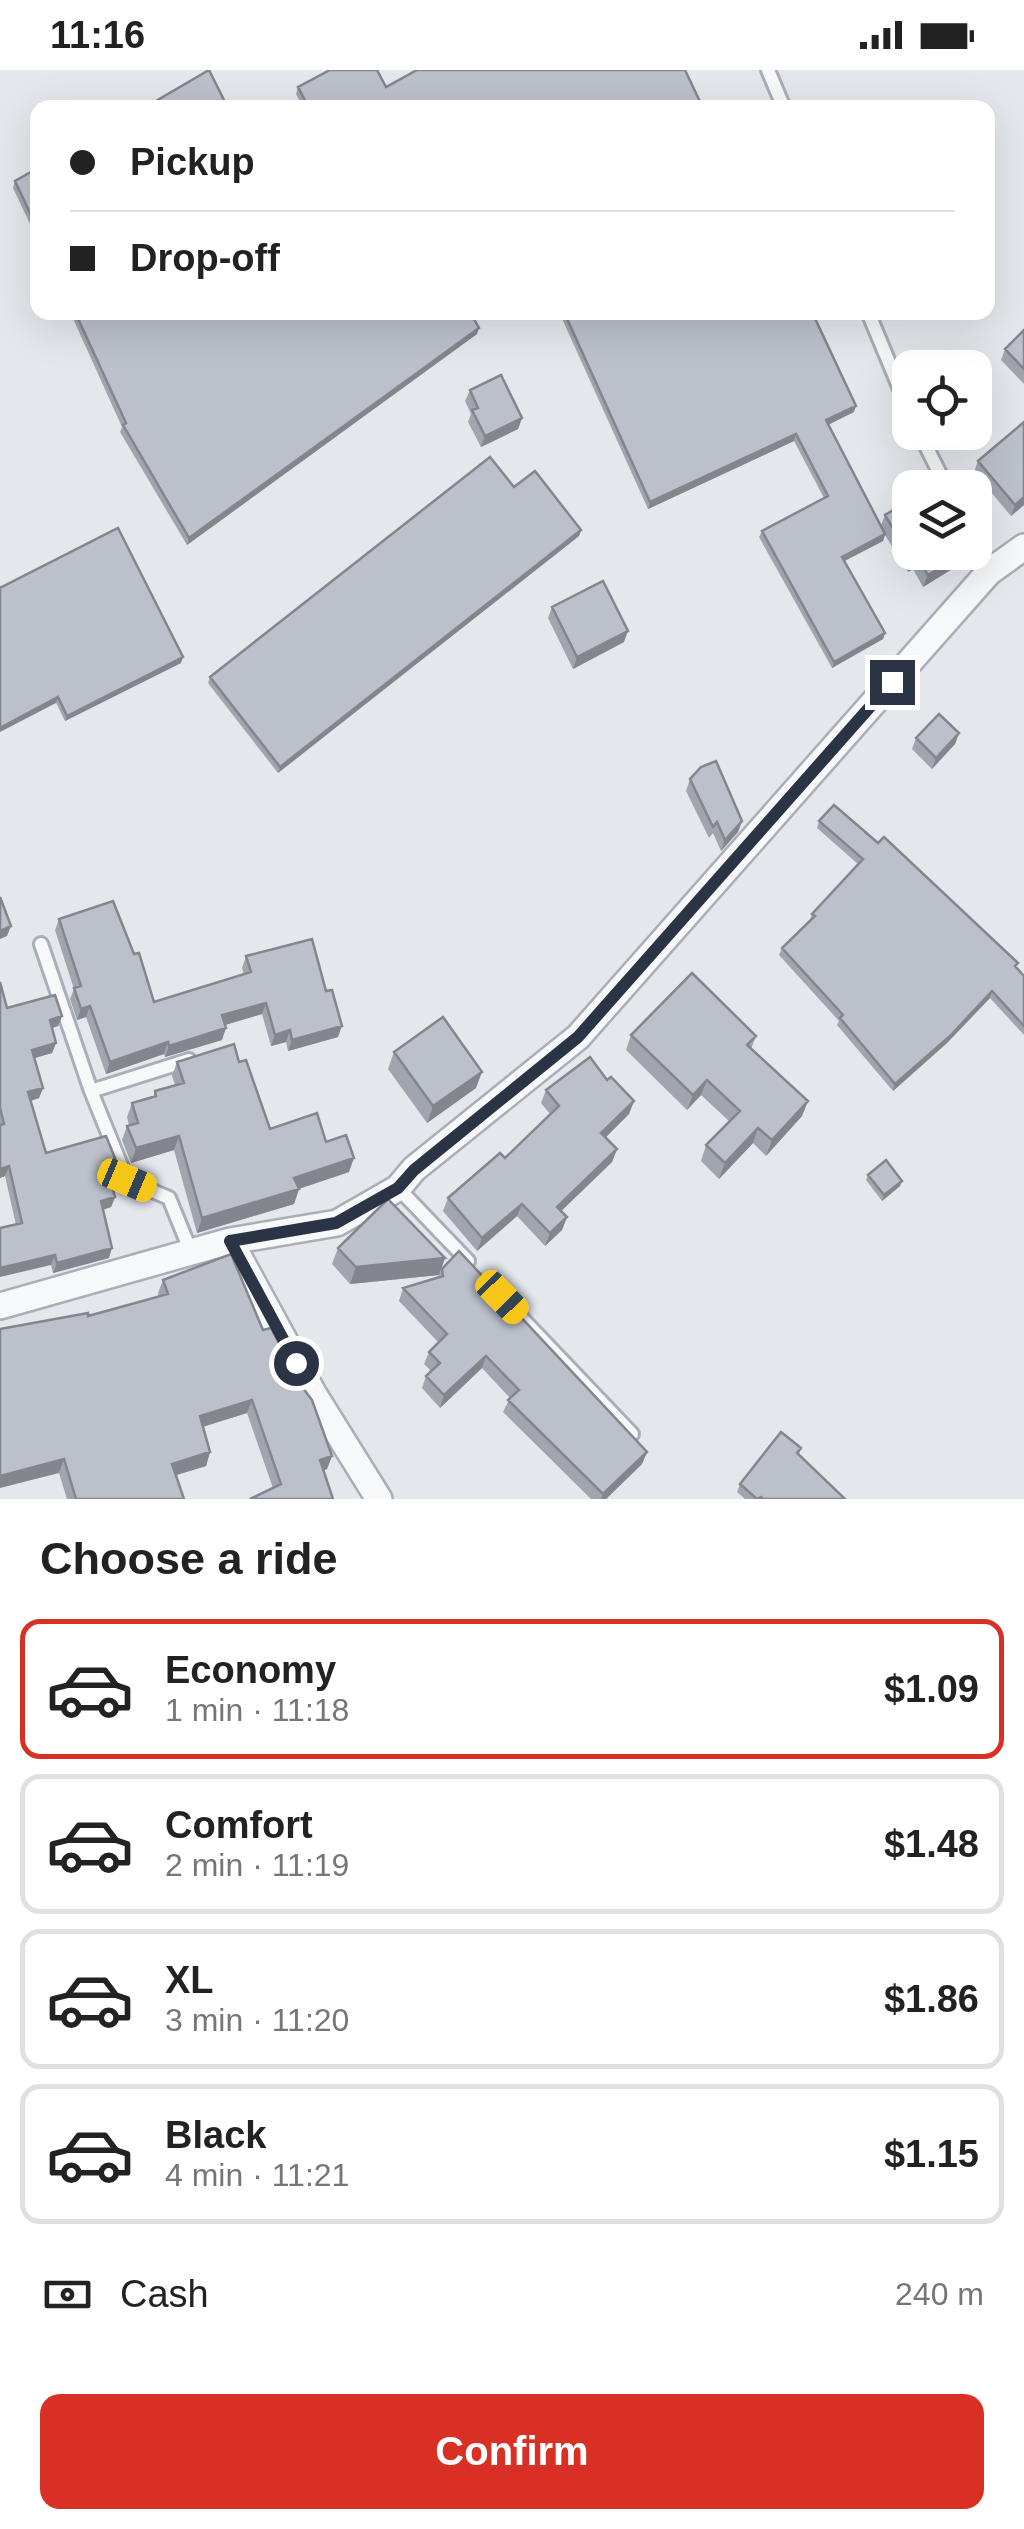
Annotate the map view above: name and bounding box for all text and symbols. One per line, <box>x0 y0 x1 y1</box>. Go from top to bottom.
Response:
text: 11:16 <box>50 14 145 56</box>
text: Pickup <box>130 141 255 183</box>
text: Drop-off <box>130 237 280 279</box>
map controls <box>892 350 992 570</box>
button: locate <box>892 350 992 450</box>
button: layers <box>892 470 992 570</box>
route end <box>870 660 915 705</box>
car <box>94 1154 160 1206</box>
car <box>470 1265 534 1329</box>
route start <box>274 1341 319 1386</box>
text: Choose a ride <box>40 1533 338 1584</box>
icon: car <box>45 1644 135 1734</box>
text: Economy <box>165 1649 336 1691</box>
text: $1.09 <box>884 1668 979 1710</box>
text: 1 min · 11:18 <box>165 1692 349 1728</box>
icon: car <box>45 1799 135 1889</box>
text: Comfort <box>165 1804 313 1846</box>
text: $1.48 <box>884 1823 979 1865</box>
text: 2 min · 11:19 <box>165 1847 349 1883</box>
icon: car <box>45 1954 135 2044</box>
text: XL <box>165 1959 214 2001</box>
text: $1.86 <box>884 1978 979 2020</box>
text: 3 min · 11:20 <box>165 2002 349 2038</box>
icon: car <box>45 2109 135 2199</box>
text: Black <box>165 2114 266 2156</box>
text: $1.15 <box>884 2133 979 2175</box>
text: 4 min · 11:21 <box>165 2157 349 2193</box>
icon: cash <box>40 2267 95 2322</box>
text: Cash <box>120 2273 209 2315</box>
text: 240 m <box>895 2276 984 2312</box>
button: Confirm <box>40 2394 984 2509</box>

